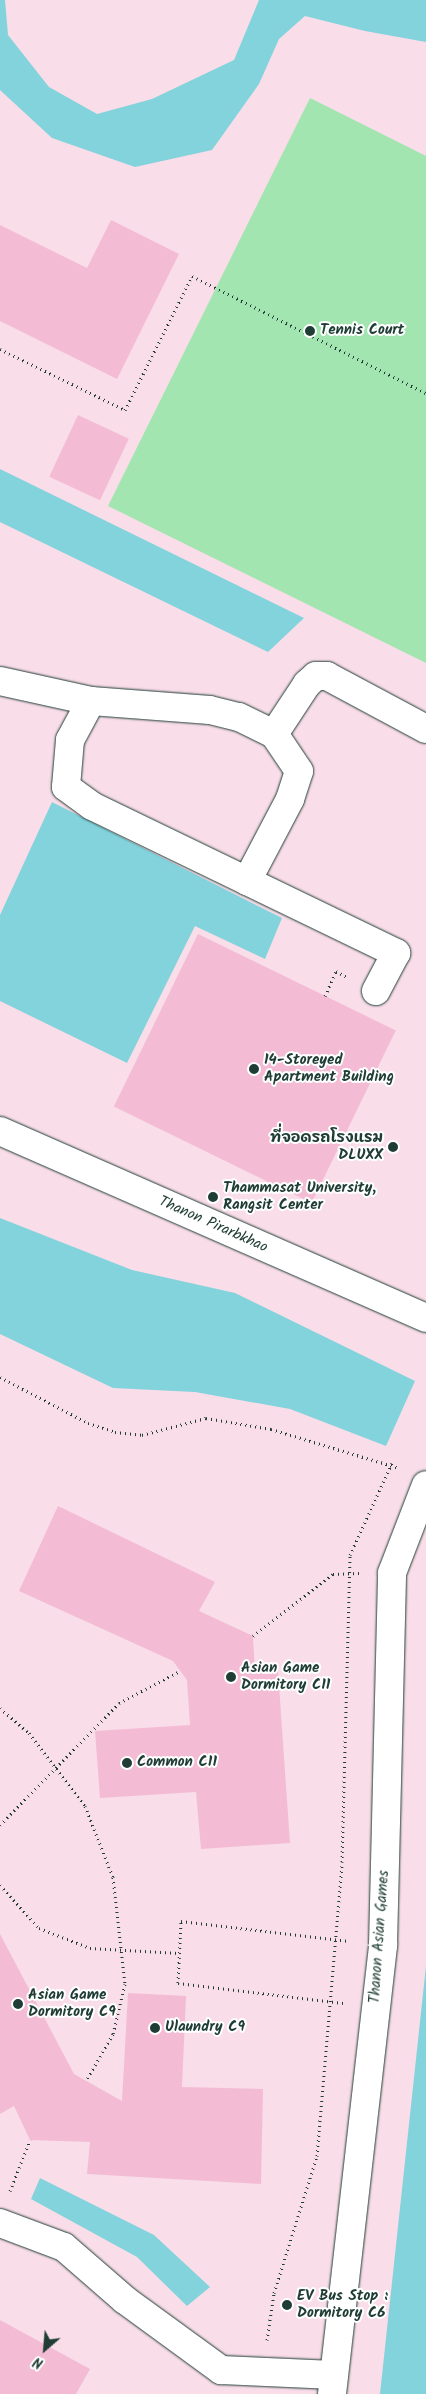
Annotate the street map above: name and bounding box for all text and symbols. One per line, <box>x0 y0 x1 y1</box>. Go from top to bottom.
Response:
place label: Tennis Court <box>320 322 404 340</box>
marker: Tennis Court <box>304 325 316 337</box>
place label: 14-Storeyed Apartment Building <box>264 1051 394 1086</box>
marker: 14-Storeyed Apartment Building <box>248 1063 260 1075</box>
place label: ที่จอดรถโรงแรม DLUXX <box>270 1129 383 1164</box>
marker: ที่จอดรถโรงแรม DLUXX <box>387 1141 399 1153</box>
place label: Thammasat University, Rangsit Center <box>223 1179 376 1214</box>
marker: Thammasat University, Rangsit Center <box>207 1191 219 1203</box>
street label: Thanon Pirarbkhao <box>156 1193 270 1257</box>
place label: Asian Game Dormitory C11 <box>241 1659 330 1694</box>
marker: Asian Game Dormitory C11 <box>225 1671 237 1683</box>
place label: Common C11 <box>137 1754 217 1772</box>
marker: Common C11 <box>121 1757 133 1769</box>
street label: Thanon Asian Games <box>366 1870 394 2004</box>
place label: Asian Game Dormitory C9 <box>28 1986 116 2021</box>
marker: Asian Game Dormitory C9 <box>12 1998 24 2010</box>
place label: Ulaundry C9 <box>165 2019 245 2037</box>
marker: Ulaundry C9 <box>149 2022 161 2034</box>
place label: EV Bus Stop : Dormitory C6 <box>297 2287 388 2322</box>
marker: EV Bus Stop : Dormitory C6 <box>281 2299 293 2311</box>
north arrow <box>20 2324 70 2374</box>
text: N <box>29 2351 47 2374</box>

